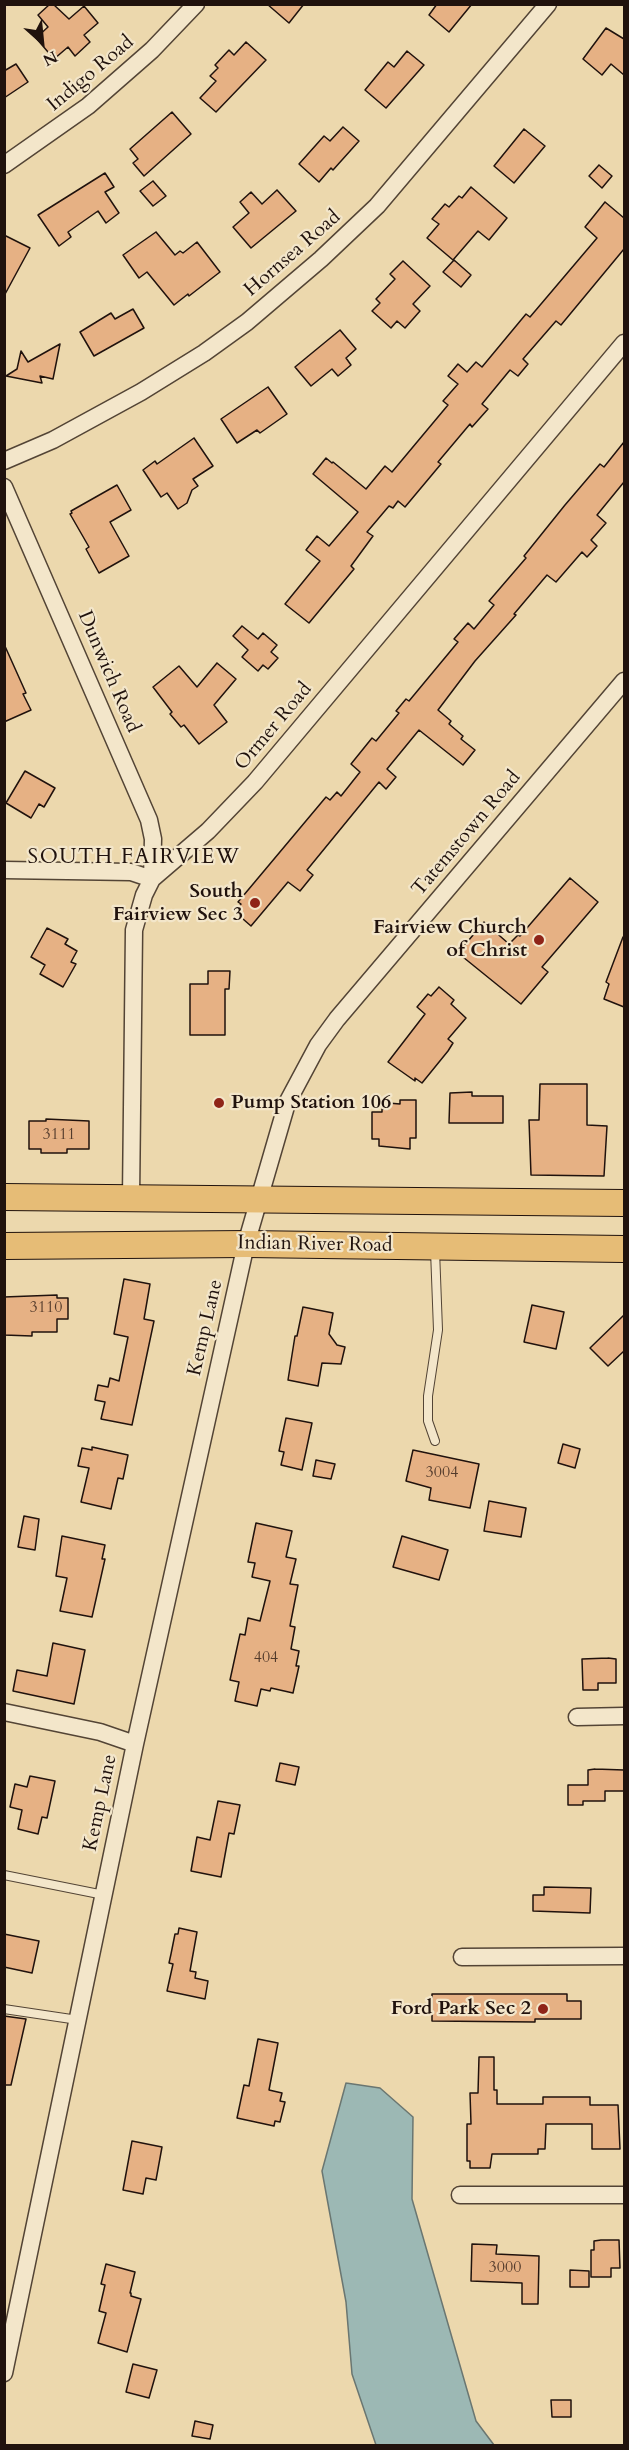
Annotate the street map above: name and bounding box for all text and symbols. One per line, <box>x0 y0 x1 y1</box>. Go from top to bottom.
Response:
north arrow <box>12 12 72 72</box>
street label: Indigo Road <box>43 31 139 117</box>
text: N <box>39 45 61 71</box>
street label: Hornsea Road <box>240 206 346 302</box>
street label: Dunwich Road <box>72 608 144 736</box>
street label: Ormer Road <box>230 678 318 776</box>
street label: Tatemstown Road <box>408 766 526 902</box>
district label: SOUTH FAIRVIEW <box>28 845 240 871</box>
place label: South Fairview Sec 3 <box>113 880 243 927</box>
marker: South Fairview Sec 3 <box>248 896 262 910</box>
place label: Fairview Church of Christ <box>373 916 527 963</box>
marker: Fairview Church of Christ <box>532 933 546 947</box>
place label: Pump Station 106 <box>231 1091 391 1115</box>
marker: Pump Station 106 <box>212 1096 226 1110</box>
house number: 3111 <box>43 1125 75 1145</box>
street label: Indian River Road <box>237 1232 393 1258</box>
street label: Kemp Lane <box>183 1278 229 1378</box>
house number: 3110 <box>30 1298 62 1318</box>
house number: 3004 <box>426 1463 458 1483</box>
house number: 404 <box>254 1648 278 1668</box>
street label: Kemp Lane <box>79 1753 123 1853</box>
place label: Ford Park Sec 2 <box>391 1997 531 2021</box>
marker: Ford Park Sec 2 <box>536 2002 550 2016</box>
house number: 3000 <box>489 2258 521 2278</box>

